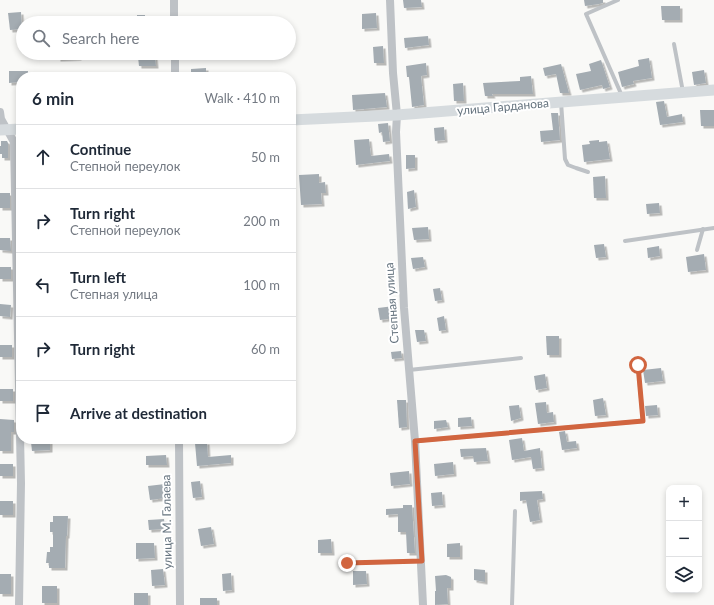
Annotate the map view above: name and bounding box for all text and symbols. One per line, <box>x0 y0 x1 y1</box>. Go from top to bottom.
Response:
search box <box>16 16 296 60</box>
icon: search <box>30 27 52 49</box>
text: Search here <box>62 29 139 47</box>
text: 6 min <box>32 88 74 109</box>
text: Walk · 410 m <box>204 90 280 106</box>
street label: улица Гарданова <box>457 95 549 118</box>
text: Continue <box>70 140 131 158</box>
icon: ahead <box>32 146 54 168</box>
text: 50 m <box>251 149 280 165</box>
text: Степной переулок <box>70 158 180 174</box>
text: Turn right <box>70 204 135 222</box>
icon: right <box>32 210 54 232</box>
text: 200 m <box>243 213 280 229</box>
text: Степной переулок <box>70 222 180 238</box>
street label: Степная улица <box>381 262 402 344</box>
text: Turn left <box>70 268 126 286</box>
icon: left <box>32 274 54 296</box>
text: 100 m <box>243 277 280 293</box>
text: Степная улица <box>70 286 158 302</box>
icon: right <box>32 338 54 360</box>
text: Turn right <box>70 340 135 358</box>
text: 60 m <box>251 341 280 357</box>
route start <box>629 356 647 374</box>
icon: arrive <box>32 402 54 424</box>
text: Arrive at destination <box>70 404 207 422</box>
street label: улица М. Галаева <box>158 474 175 570</box>
map controls <box>666 485 702 593</box>
button: + <box>666 485 702 521</box>
button: − <box>666 521 702 557</box>
route end <box>338 554 356 572</box>
button: layers <box>666 557 702 593</box>

